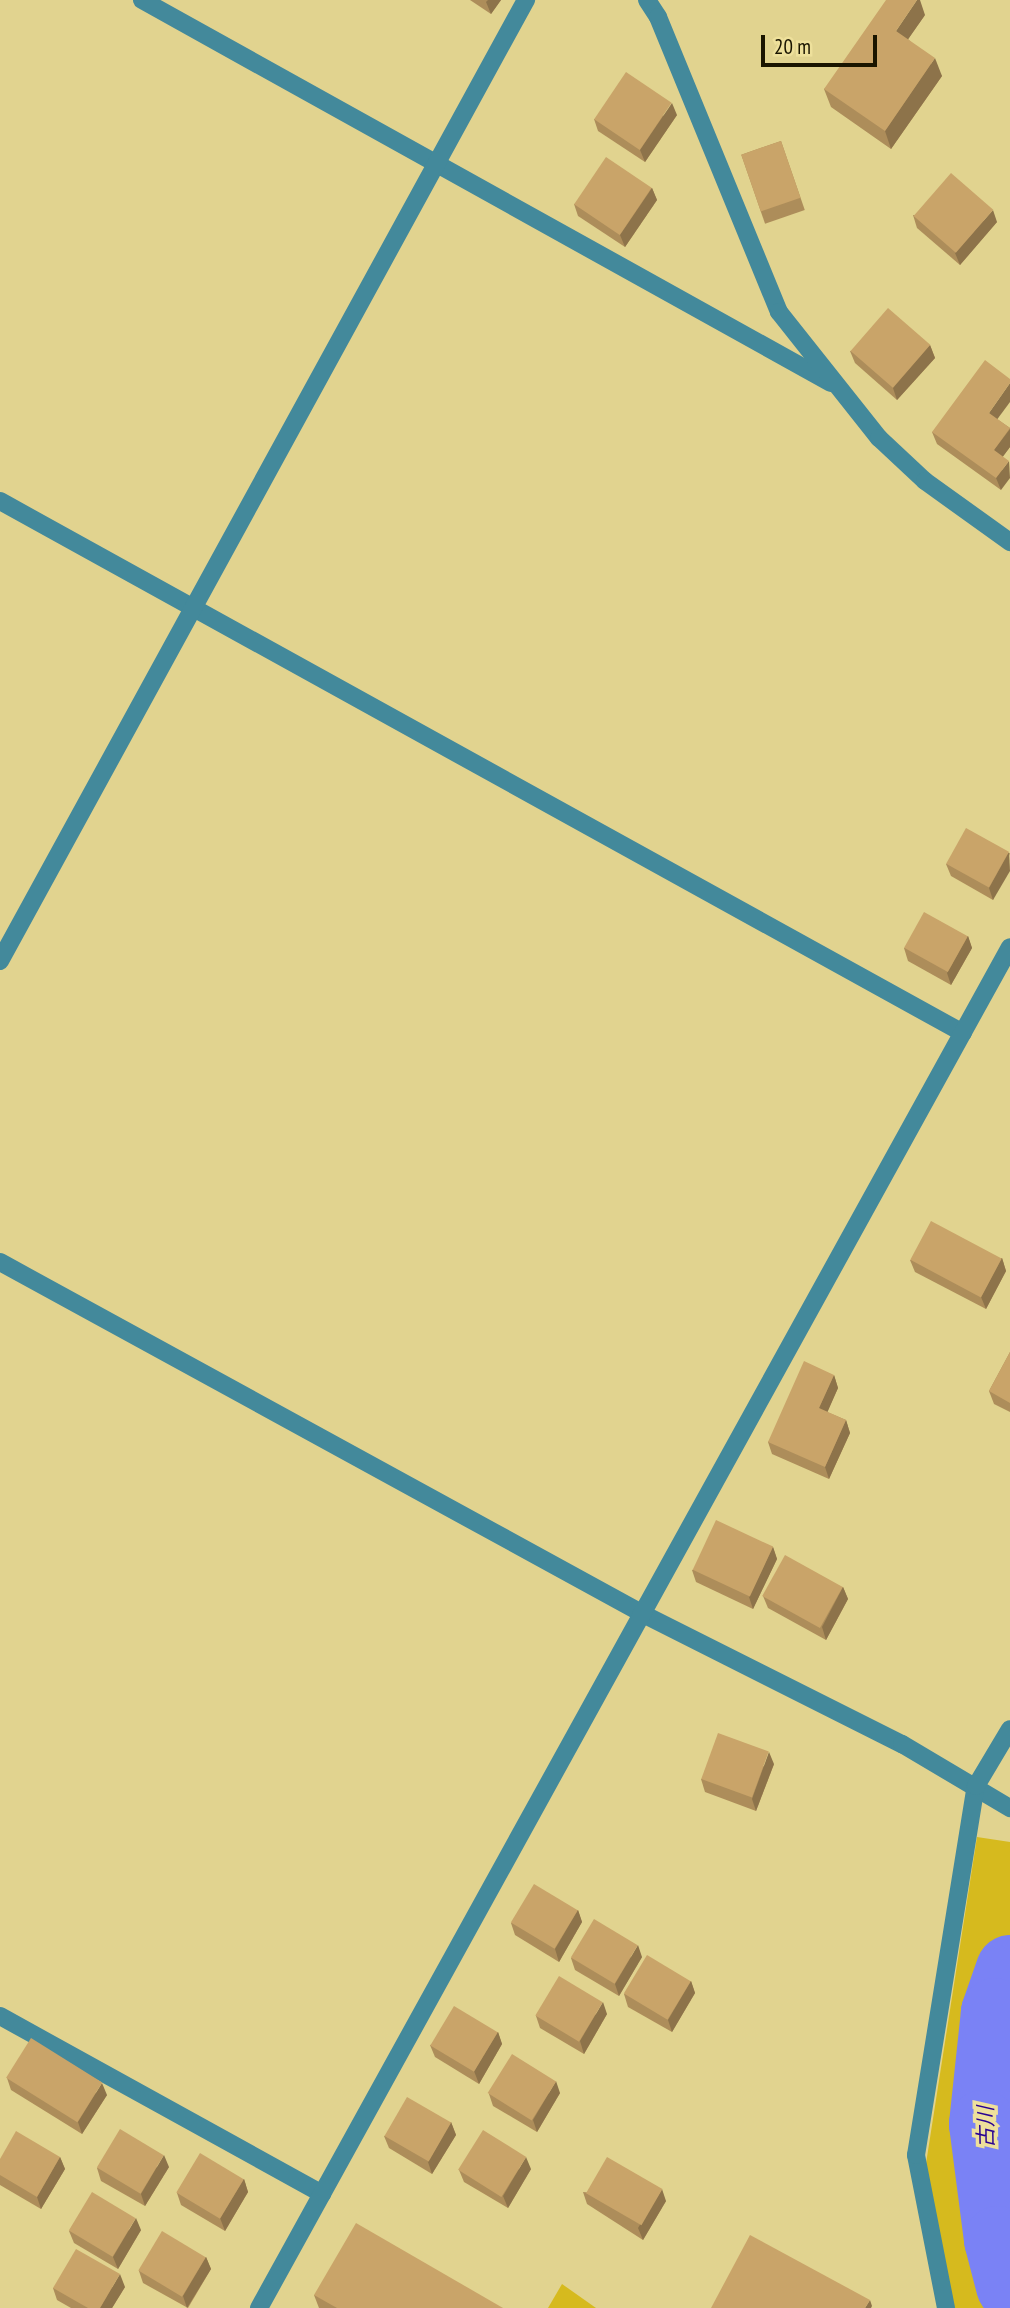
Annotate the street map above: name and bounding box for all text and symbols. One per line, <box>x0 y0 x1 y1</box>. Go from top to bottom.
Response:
scale bar <box>765 21 880 65</box>
text: 20 m <box>774 33 811 60</box>
water label: 古川 <box>973 2106 999 2148</box>

